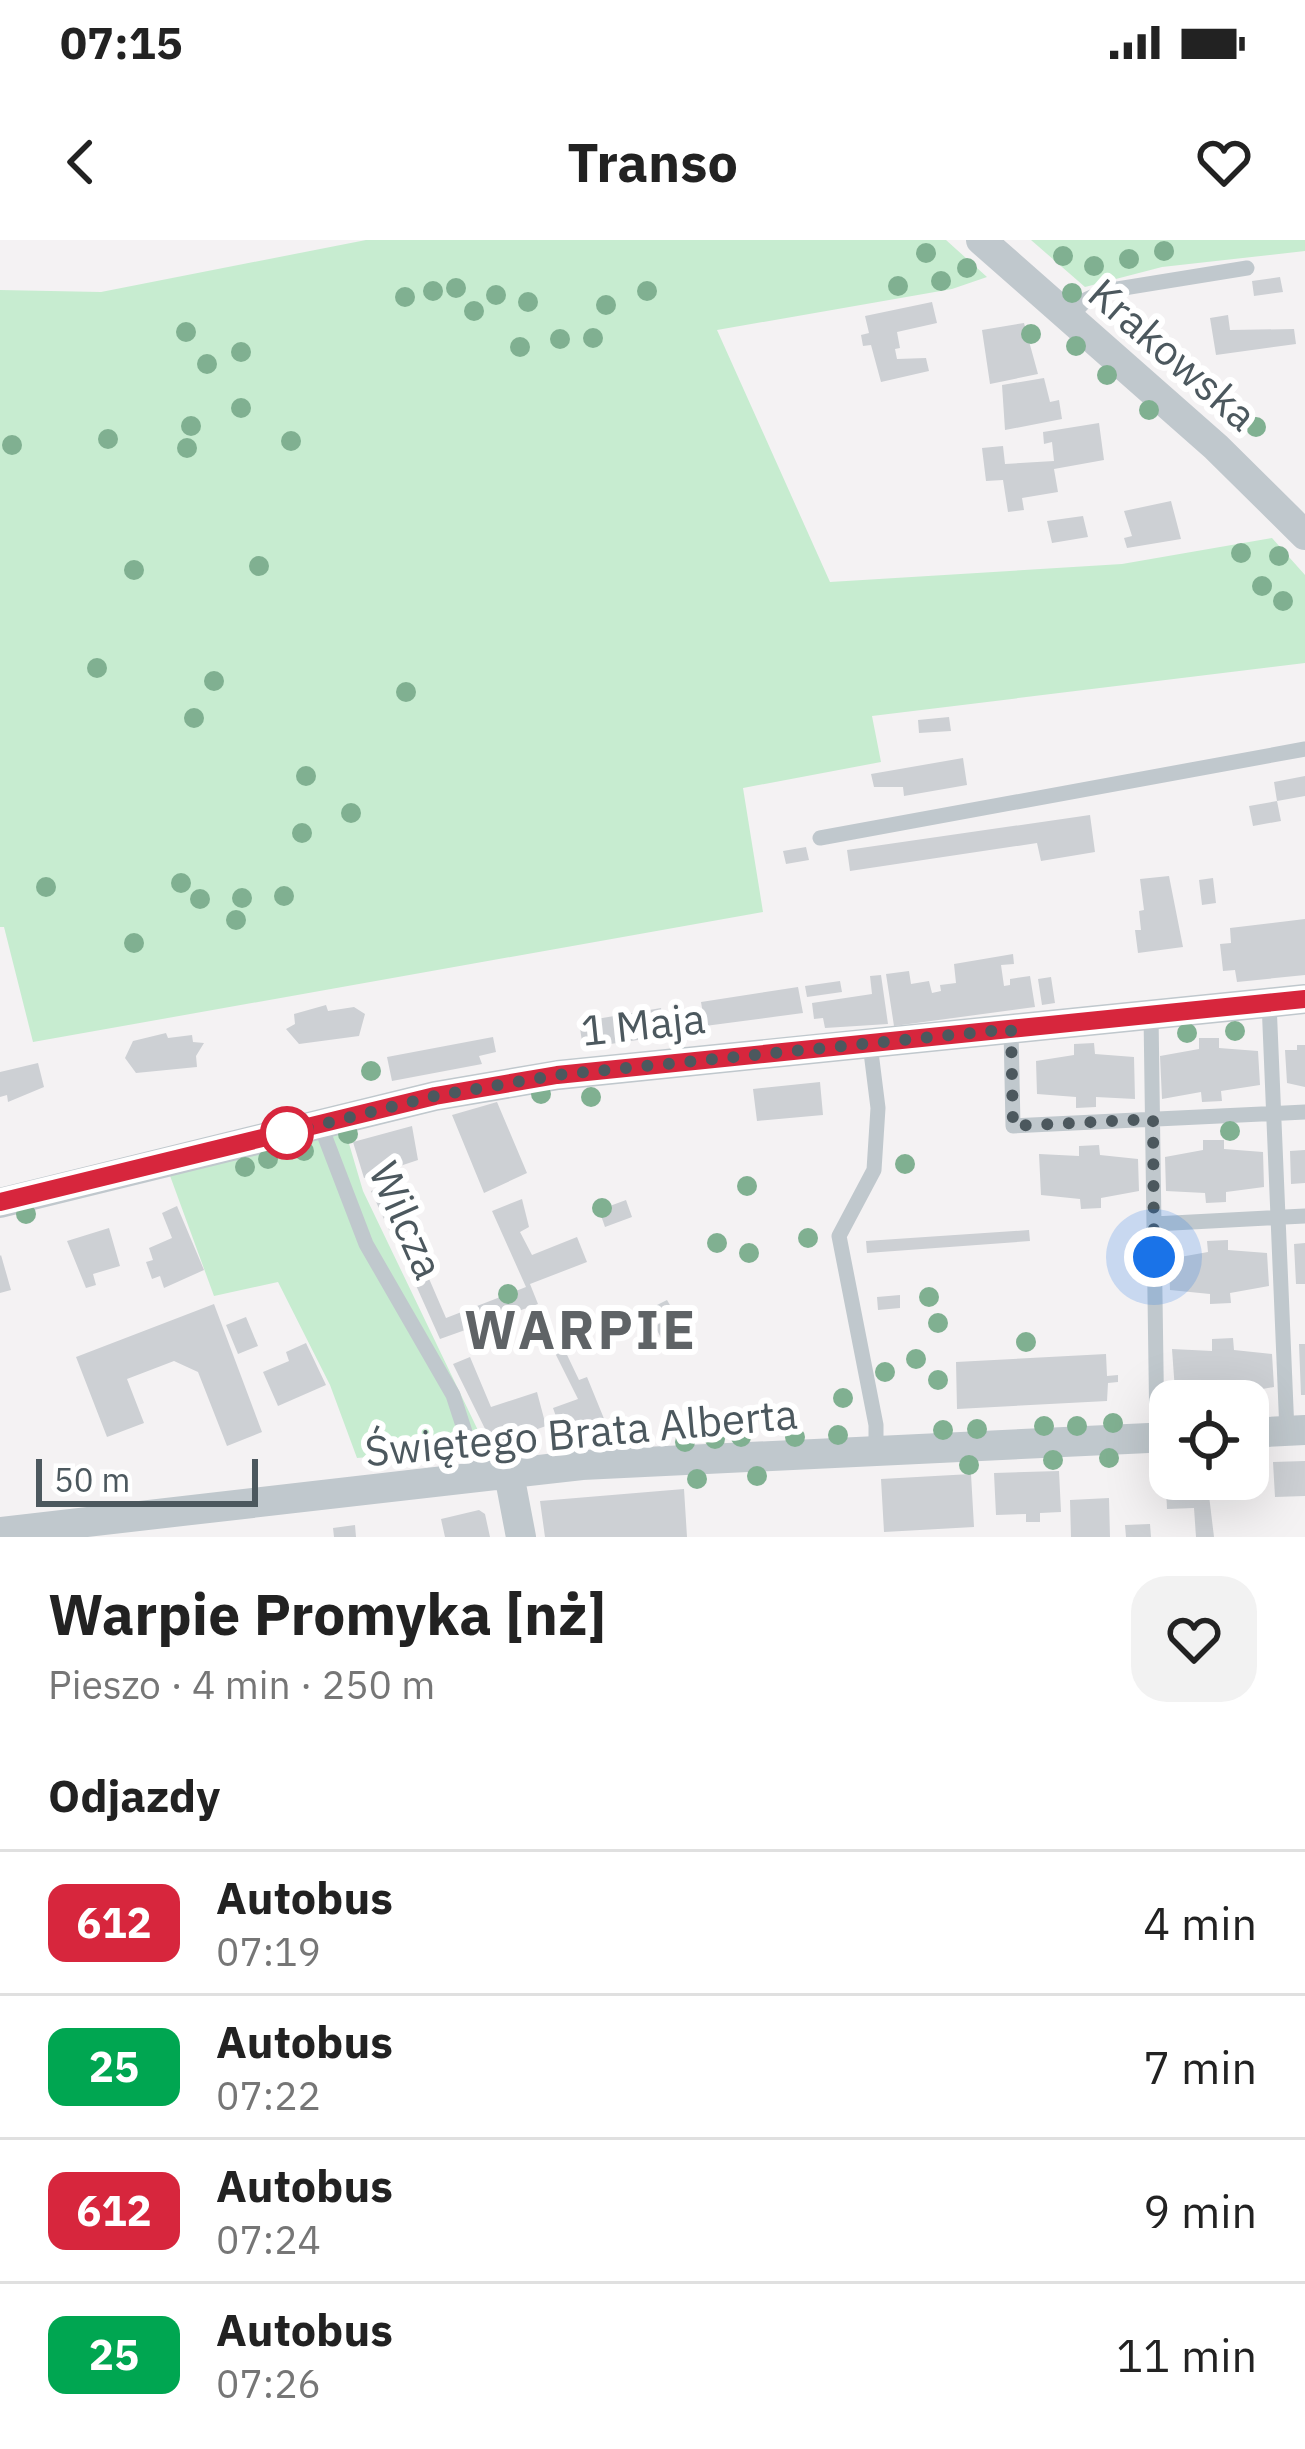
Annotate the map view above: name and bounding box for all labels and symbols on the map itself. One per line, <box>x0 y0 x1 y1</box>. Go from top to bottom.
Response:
street label: Krakowska <box>1077 266 1269 442</box>
street label: 1 Maja <box>578 990 708 1058</box>
unlabelled marker <box>262 1108 312 1158</box>
street label: Wilcza <box>357 1153 457 1287</box>
your location <box>1124 1227 1184 1287</box>
district label: WARPIE <box>464 1294 698 1364</box>
street label: Świętego Brata Alberta <box>362 1386 800 1478</box>
scale bar <box>36 1453 258 1506</box>

